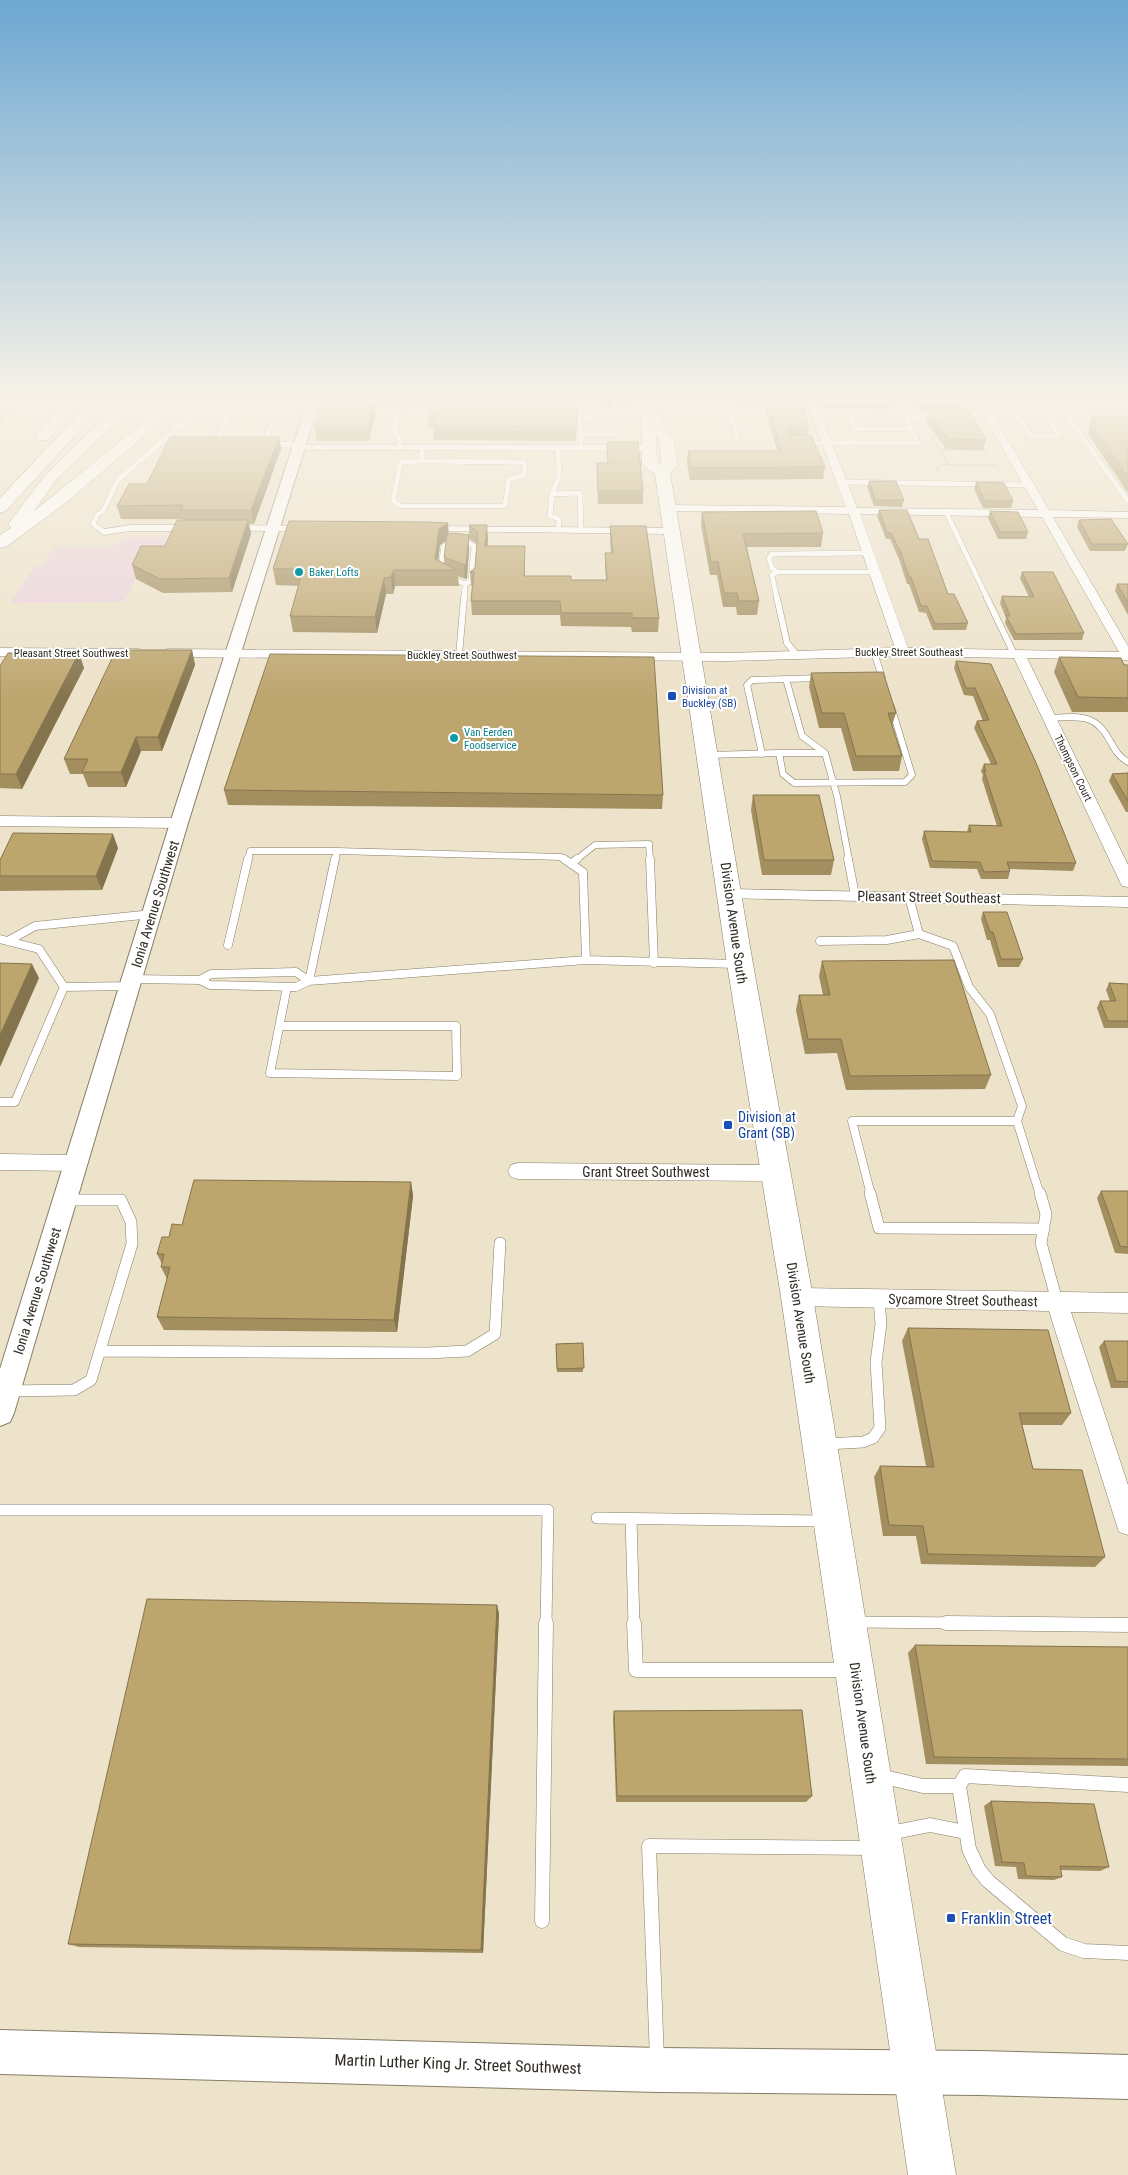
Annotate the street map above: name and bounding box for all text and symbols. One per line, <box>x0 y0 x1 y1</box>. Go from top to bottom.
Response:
marker: Baker Lofts <box>293 566 305 578</box>
place label: Baker Lofts <box>309 566 359 579</box>
street label: Buckley Street Southeast <box>855 646 963 659</box>
street label: Pleasant Street Southwest <box>14 647 128 660</box>
street label: Buckley Street Southwest <box>407 649 517 662</box>
place label: Division at Buckley (SB) <box>682 684 737 710</box>
marker: Division at Buckley (SB) <box>666 690 678 702</box>
place label: Van Eerden Foodservice <box>464 726 517 752</box>
marker: Van Eerden Foodservice <box>448 732 460 744</box>
street label: Thompson Court <box>1051 733 1095 803</box>
street label: Ionia Avenue Southwest <box>128 838 182 970</box>
street label: Division Avenue South <box>718 861 750 985</box>
street label: Pleasant Street Southeast <box>857 888 1001 906</box>
place label: Division at Grant (SB) <box>738 1109 796 1142</box>
marker: Division at Grant (SB) <box>722 1119 734 1131</box>
street label: Grant Street Southwest <box>582 1164 710 1180</box>
street label: Ionia Avenue Southwest <box>10 1225 64 1357</box>
street label: Division Avenue South <box>784 1261 818 1385</box>
street label: Sycamore Street Southeast <box>888 1291 1038 1309</box>
street label: Division Avenue South <box>847 1661 879 1785</box>
place label: Franklin Street <box>961 1909 1052 1928</box>
marker: Franklin Street <box>945 1912 957 1924</box>
street label: Martin Luther King Jr. Street Southwest <box>334 2050 582 2078</box>

